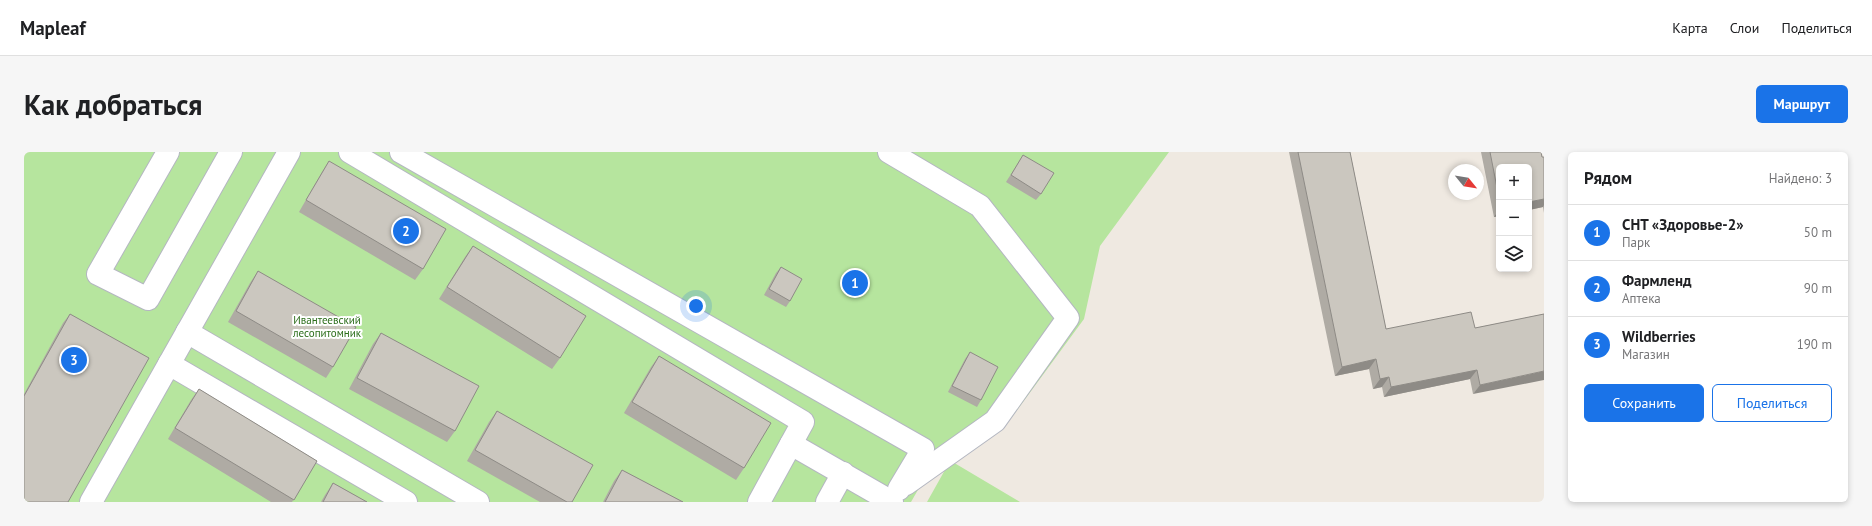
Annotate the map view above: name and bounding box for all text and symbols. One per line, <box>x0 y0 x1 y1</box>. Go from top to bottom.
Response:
text: Mapleaf <box>20 16 86 40</box>
text: Карта <box>1672 19 1708 37</box>
text: Слои <box>1730 19 1759 37</box>
text: Поделиться <box>1781 19 1852 37</box>
button: Маршрут <box>1756 85 1848 123</box>
text: Как добраться <box>24 86 202 123</box>
north arrow <box>1448 164 1484 200</box>
map controls <box>1496 164 1532 272</box>
button: + <box>1496 164 1532 200</box>
text: Рядом <box>1584 167 1632 189</box>
text: Найдено: 3 <box>1769 170 1832 187</box>
button: − <box>1496 200 1532 236</box>
text: СНТ «Здоровье-2» <box>1622 215 1744 234</box>
pin: 2 <box>393 216 419 246</box>
text: 1 <box>1593 224 1601 241</box>
text: 50 m <box>1804 224 1832 241</box>
text: Парк <box>1622 234 1650 251</box>
button: layers <box>1496 236 1532 272</box>
pin: 1 <box>842 268 868 298</box>
text: Фармленд <box>1622 271 1691 290</box>
text: 2 <box>1593 280 1601 297</box>
text: 90 m <box>1804 280 1832 297</box>
text: Аптека <box>1622 290 1661 307</box>
your location <box>686 296 706 316</box>
park label: Ивантеевский лесопитомник <box>292 313 362 340</box>
text: Wildberries <box>1622 327 1696 346</box>
text: 3 <box>1593 336 1601 353</box>
text: 190 m <box>1797 336 1832 353</box>
pin: 3 <box>61 345 87 375</box>
text: Магазин <box>1622 346 1670 363</box>
button: Сохранить <box>1584 384 1704 422</box>
button: Поделиться <box>1712 384 1832 422</box>

